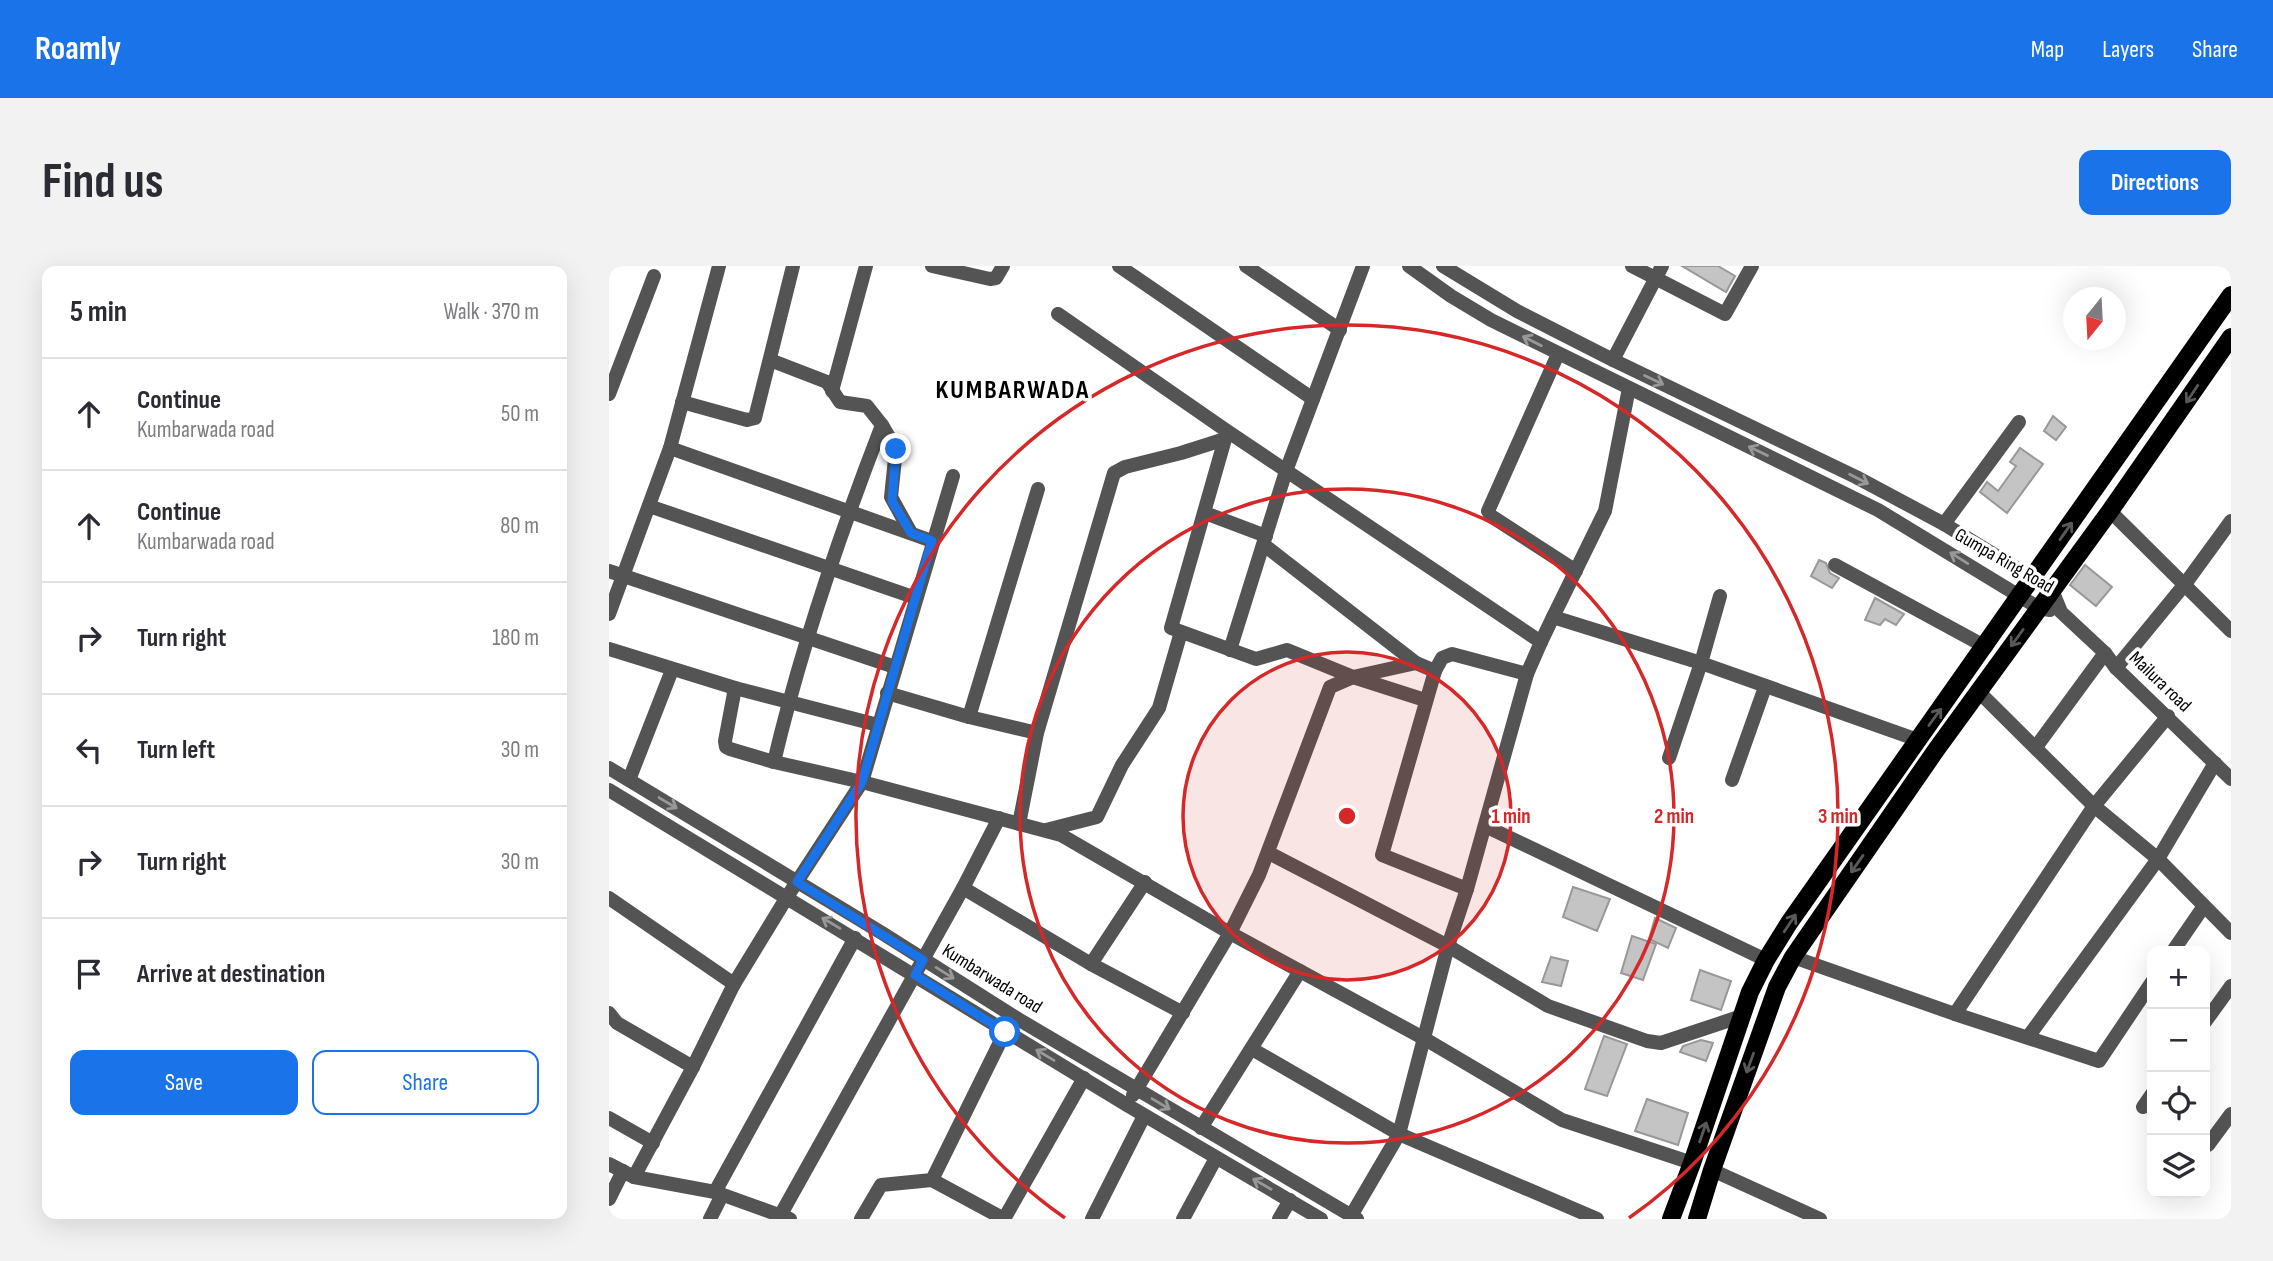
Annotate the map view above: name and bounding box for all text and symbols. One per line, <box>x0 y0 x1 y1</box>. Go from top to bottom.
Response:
text: Roamly <box>35 29 121 69</box>
text: Map <box>2031 35 2064 64</box>
text: Layers <box>2102 35 2154 64</box>
text: Share <box>2192 35 2238 64</box>
button: Directions <box>2079 150 2231 215</box>
text: Find us <box>42 153 164 212</box>
north arrow <box>2063 287 2126 350</box>
text: 5 min <box>70 294 127 330</box>
text: Walk · 370 m <box>443 298 539 326</box>
one-way arrow <box>1522 333 1543 347</box>
one-way arrow <box>1643 374 1664 387</box>
district label: KUMBARWADA <box>935 375 1091 406</box>
one-way arrow <box>2185 384 2200 403</box>
text: Continue <box>137 385 221 416</box>
icon: ahead <box>70 395 108 433</box>
text: 50 m <box>501 400 539 428</box>
text: Kumbarwada road <box>137 416 275 444</box>
route end <box>880 433 911 464</box>
one-way arrow <box>1748 444 1769 458</box>
one-way arrow <box>1848 472 1869 486</box>
text: Continue <box>137 497 221 528</box>
icon: ahead <box>70 507 108 545</box>
text: 80 m <box>500 512 539 540</box>
one-way arrow <box>2059 522 2073 541</box>
street label: Gumpa Ring Road <box>1950 523 2058 599</box>
text: Kumbarwada road <box>137 528 275 556</box>
one-way arrow <box>1949 551 1969 565</box>
icon: right <box>70 619 108 657</box>
text: Turn right <box>137 623 226 654</box>
text: 180 m <box>492 624 539 652</box>
one-way arrow <box>2010 628 2024 647</box>
street label: Mailura road <box>2124 647 2196 717</box>
one-way arrow <box>1928 708 1942 727</box>
icon: left <box>70 731 108 769</box>
text: Turn left <box>137 735 215 766</box>
text: 30 m <box>501 736 539 764</box>
one-way arrow <box>657 796 677 810</box>
centre of rings <box>1335 804 1359 828</box>
text: 1 min <box>1491 804 1531 829</box>
text: 2 min <box>1654 804 1694 829</box>
text: 3 min <box>1818 804 1858 829</box>
icon: right <box>70 843 108 881</box>
text: Turn right <box>137 847 226 878</box>
text: 30 m <box>501 848 539 876</box>
one-way arrow <box>1850 854 1864 873</box>
one-way arrow <box>1782 914 1797 933</box>
one-way arrow <box>821 916 841 930</box>
street label: Kumbarwada road <box>938 939 1046 1019</box>
map controls <box>2147 946 2210 1198</box>
button: + <box>2147 946 2210 1009</box>
icon: arrive <box>70 955 108 993</box>
text: Arrive at destination <box>137 959 325 990</box>
one-way arrow <box>935 966 954 981</box>
button: − <box>2147 1009 2210 1072</box>
route start <box>989 1016 1020 1047</box>
one-way arrow <box>1036 1048 1056 1062</box>
button: Save <box>70 1050 298 1115</box>
button: Share <box>312 1050 539 1115</box>
one-way arrow <box>1743 1051 1755 1073</box>
button: locate <box>2147 1072 2210 1135</box>
one-way arrow <box>1150 1097 1170 1111</box>
one-way arrow <box>1697 1121 1710 1143</box>
button: layers <box>2147 1135 2210 1198</box>
one-way arrow <box>1252 1177 1273 1190</box>

